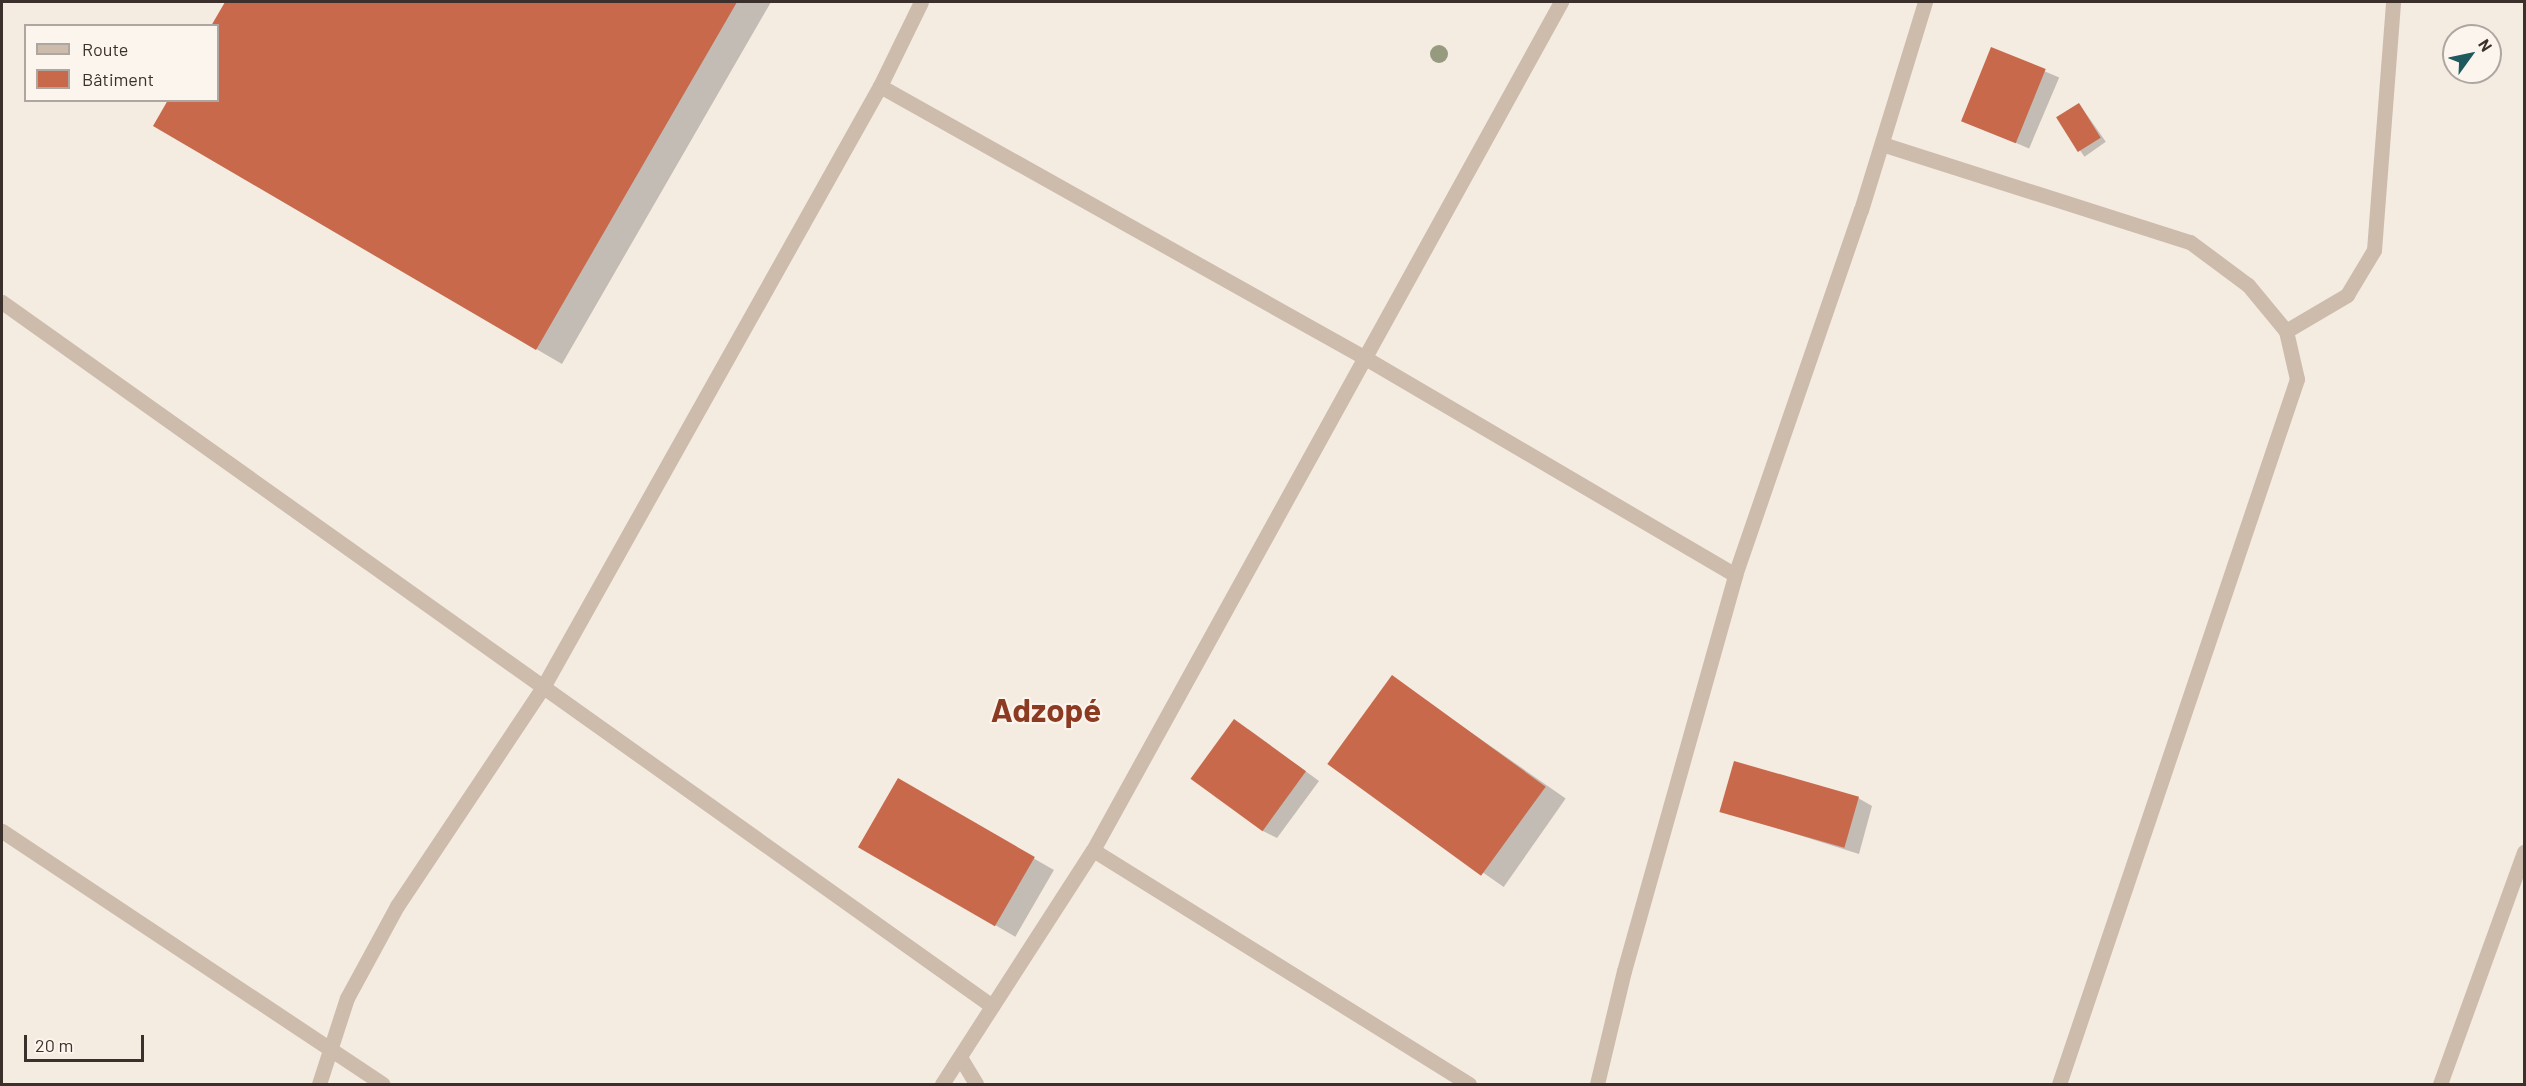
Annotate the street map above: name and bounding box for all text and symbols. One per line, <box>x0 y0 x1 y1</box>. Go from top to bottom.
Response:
legend <box>24 24 219 102</box>
north arrow <box>2442 24 2502 84</box>
text: N <box>2475 35 2497 55</box>
text: Route <box>82 38 128 60</box>
text: Bâtiment <box>82 68 154 90</box>
district label: Adzopé <box>991 690 1101 730</box>
scale bar <box>27 1023 147 1061</box>
text: 20 m <box>35 1034 73 1056</box>

